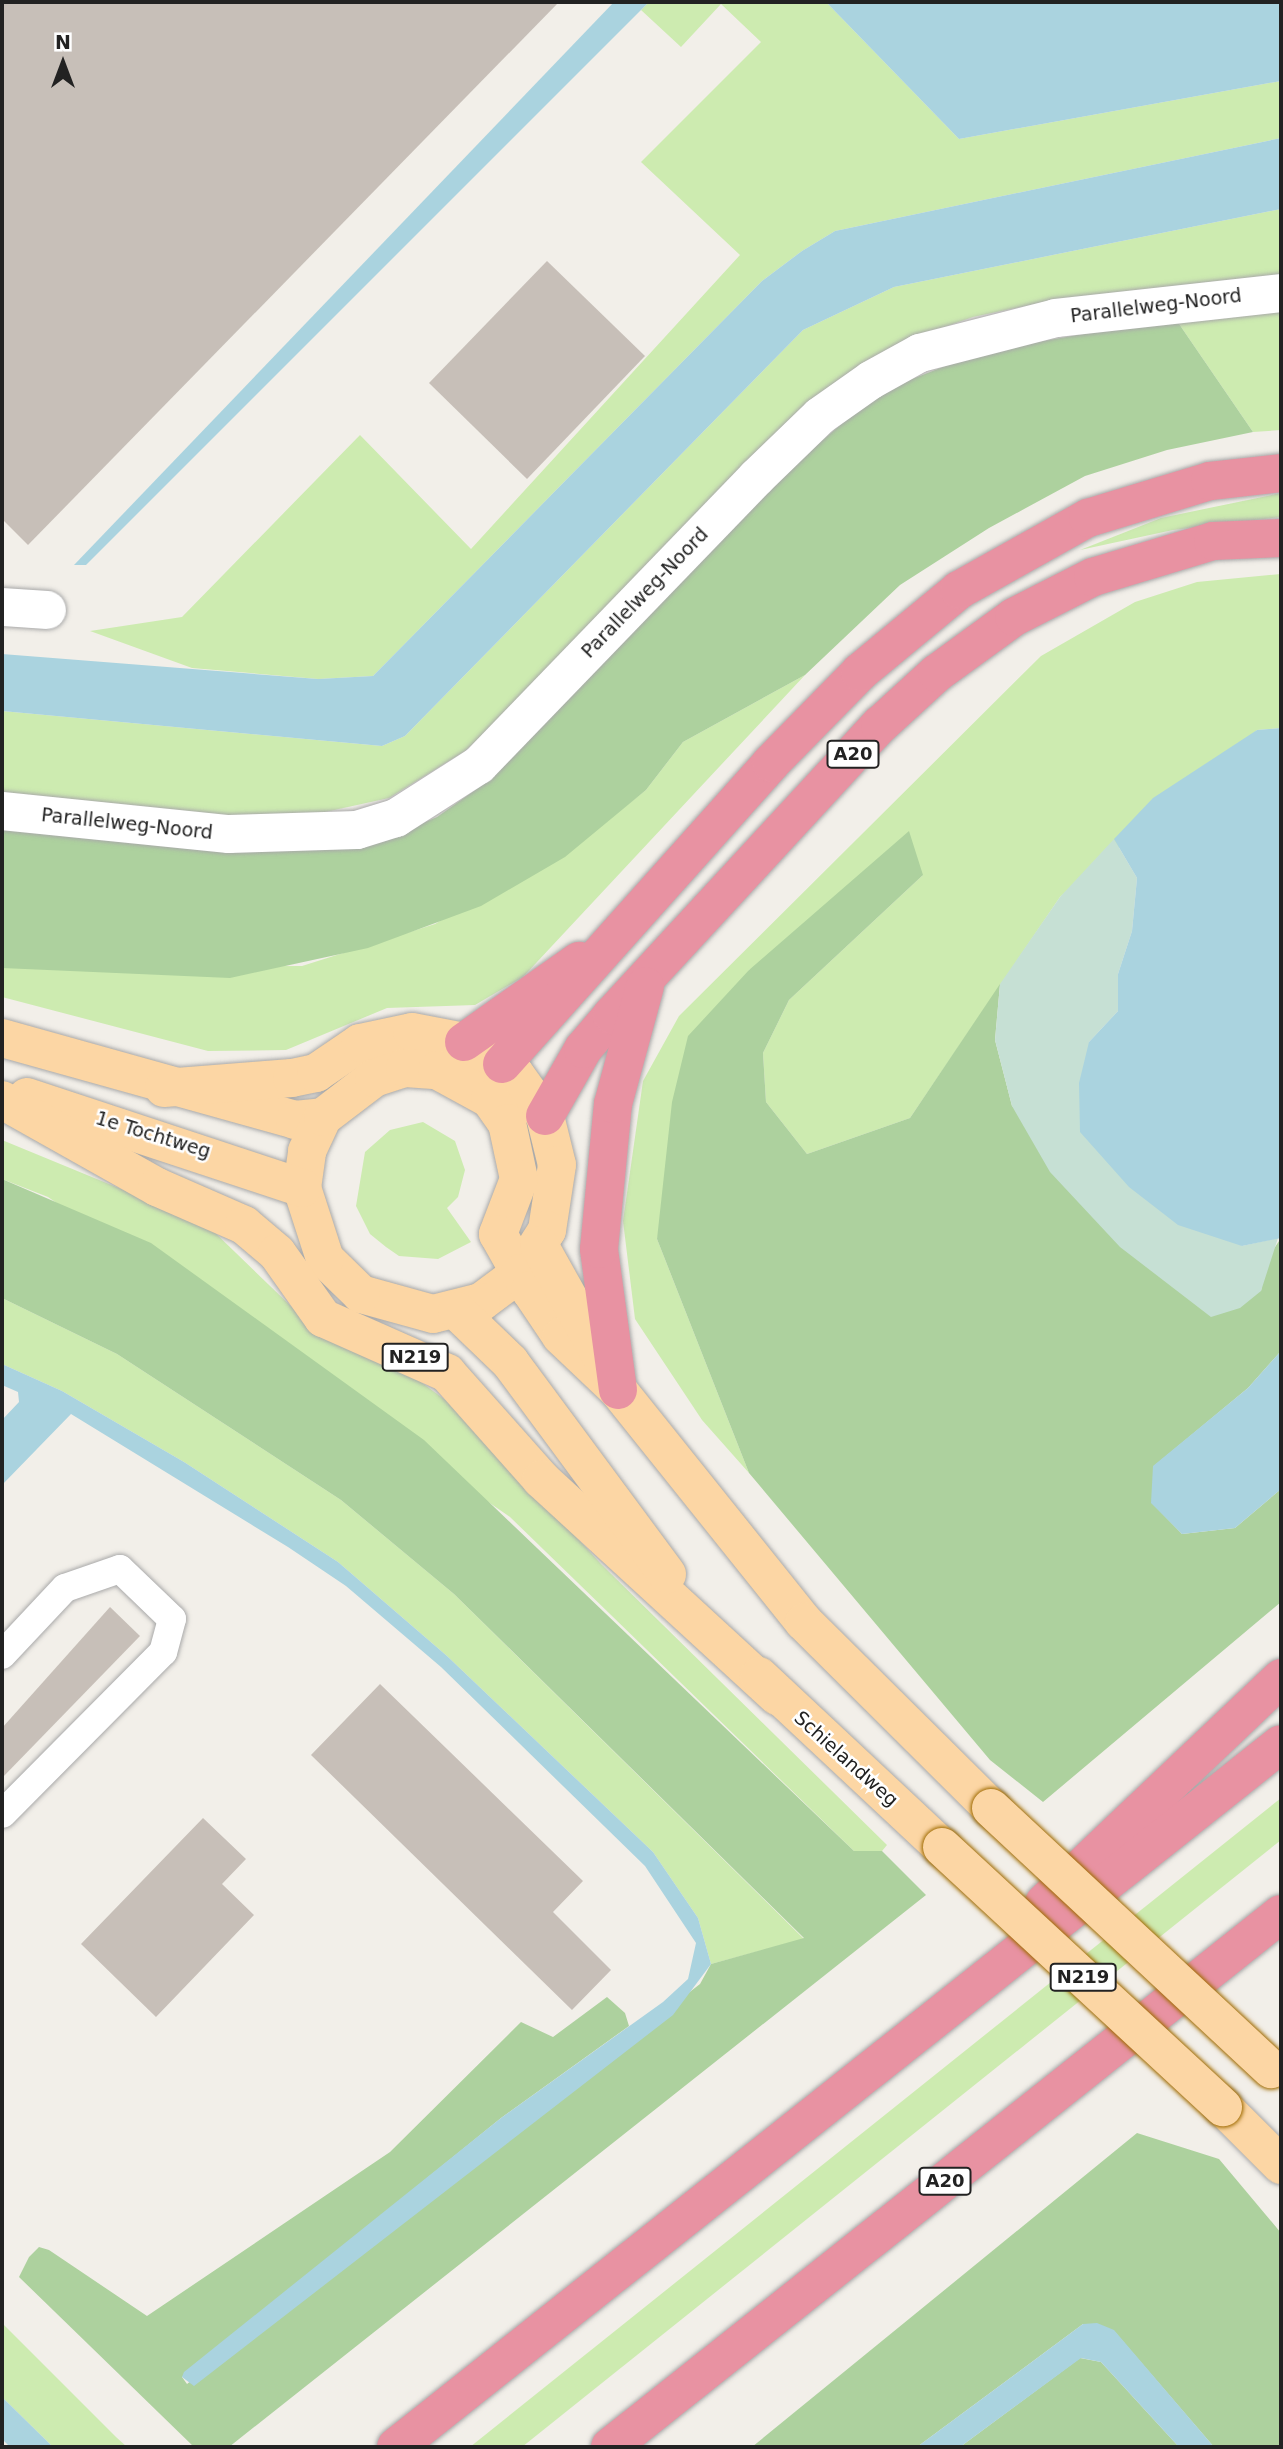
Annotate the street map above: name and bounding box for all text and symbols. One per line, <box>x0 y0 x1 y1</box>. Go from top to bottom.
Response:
north arrow <box>28 28 98 98</box>
text: N <box>55 31 71 53</box>
street label: Parallelweg-Noord <box>1069 284 1243 328</box>
street label: Parallelweg-Noord <box>577 523 713 663</box>
road number: A20 <box>825 740 881 768</box>
street label: Parallelweg-Noord <box>40 804 214 844</box>
street label: 1e Tochtweg <box>93 1107 213 1163</box>
road number: N219 <box>380 1342 450 1372</box>
street label: Schielandweg <box>789 1706 903 1812</box>
road number: N219 <box>1048 1963 1118 1992</box>
road number: A20 <box>917 2166 973 2196</box>

